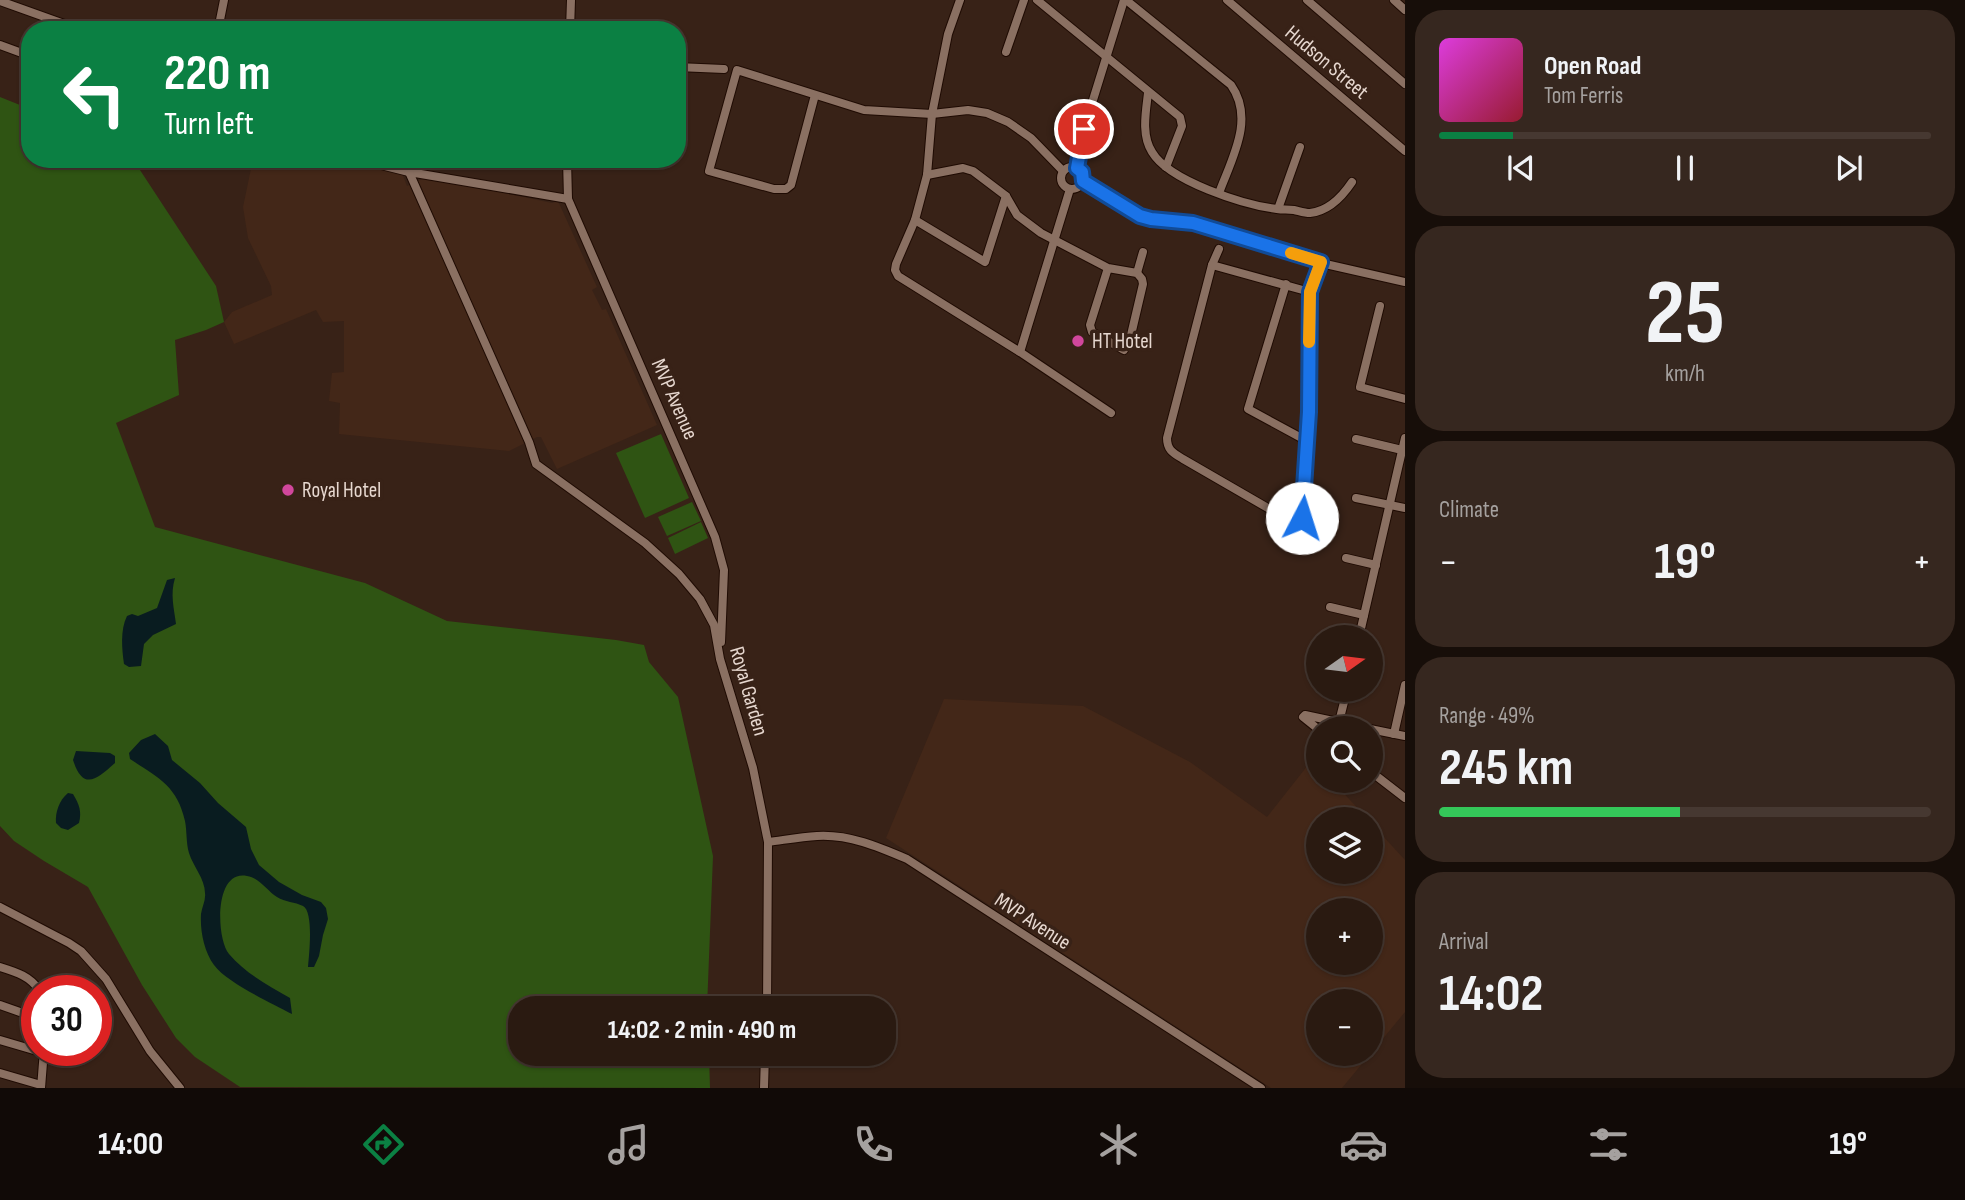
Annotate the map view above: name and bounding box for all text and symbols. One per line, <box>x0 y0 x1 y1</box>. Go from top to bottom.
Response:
street label: Hudson Street <box>1280 20 1373 104</box>
text: 220 m <box>164 45 270 104</box>
icon: left <box>49 49 140 140</box>
text: Open Road <box>1544 51 1641 82</box>
text: Tom Ferris <box>1544 82 1623 110</box>
pin <box>1054 99 1114 159</box>
text: Turn left <box>164 105 254 144</box>
icon: arrive <box>1065 110 1103 148</box>
icon: previous <box>1502 149 1540 187</box>
icon: pause <box>1666 149 1704 187</box>
icon: next <box>1830 149 1868 187</box>
text: 25 <box>1645 260 1725 369</box>
place label: HT Hotel <box>1092 329 1153 354</box>
marker: HT Hotel <box>1070 333 1086 349</box>
street label: MVP Avenue <box>646 355 703 443</box>
text: km/h <box>1665 360 1705 388</box>
place label: Royal Hotel <box>302 478 381 503</box>
position arrow <box>1265 481 1339 555</box>
marker: Royal Hotel <box>280 482 296 498</box>
text: Climate <box>1439 496 1499 524</box>
text: 19° <box>1654 531 1716 594</box>
text: − <box>1439 540 1458 585</box>
text: + <box>1912 540 1931 585</box>
north arrow <box>1306 625 1382 702</box>
map controls <box>1306 625 1383 1066</box>
street label: Royal Garden <box>724 644 773 739</box>
text: Range · 49% <box>1439 702 1535 730</box>
button: search <box>1306 716 1383 793</box>
text: 245 km <box>1439 737 1573 800</box>
button: layers <box>1306 807 1383 884</box>
street label: MVP Avenue <box>990 888 1075 955</box>
button: + <box>1306 898 1383 975</box>
text: Arrival <box>1439 928 1488 956</box>
text: 14:02 <box>1439 963 1543 1026</box>
speed limit sign: 30 <box>21 975 112 1066</box>
button: − <box>1306 989 1383 1066</box>
text: 14:02 · 2 min · 490 m <box>608 1015 796 1046</box>
icon: directions <box>359 1120 408 1169</box>
icon: music <box>604 1120 653 1169</box>
icon: phone <box>849 1120 898 1169</box>
icon: climate <box>1094 1120 1143 1169</box>
icon: car <box>1339 1120 1388 1169</box>
icon: filters <box>1584 1120 1633 1169</box>
text: 14:00 <box>98 1125 163 1164</box>
text: 19° <box>1829 1125 1867 1164</box>

